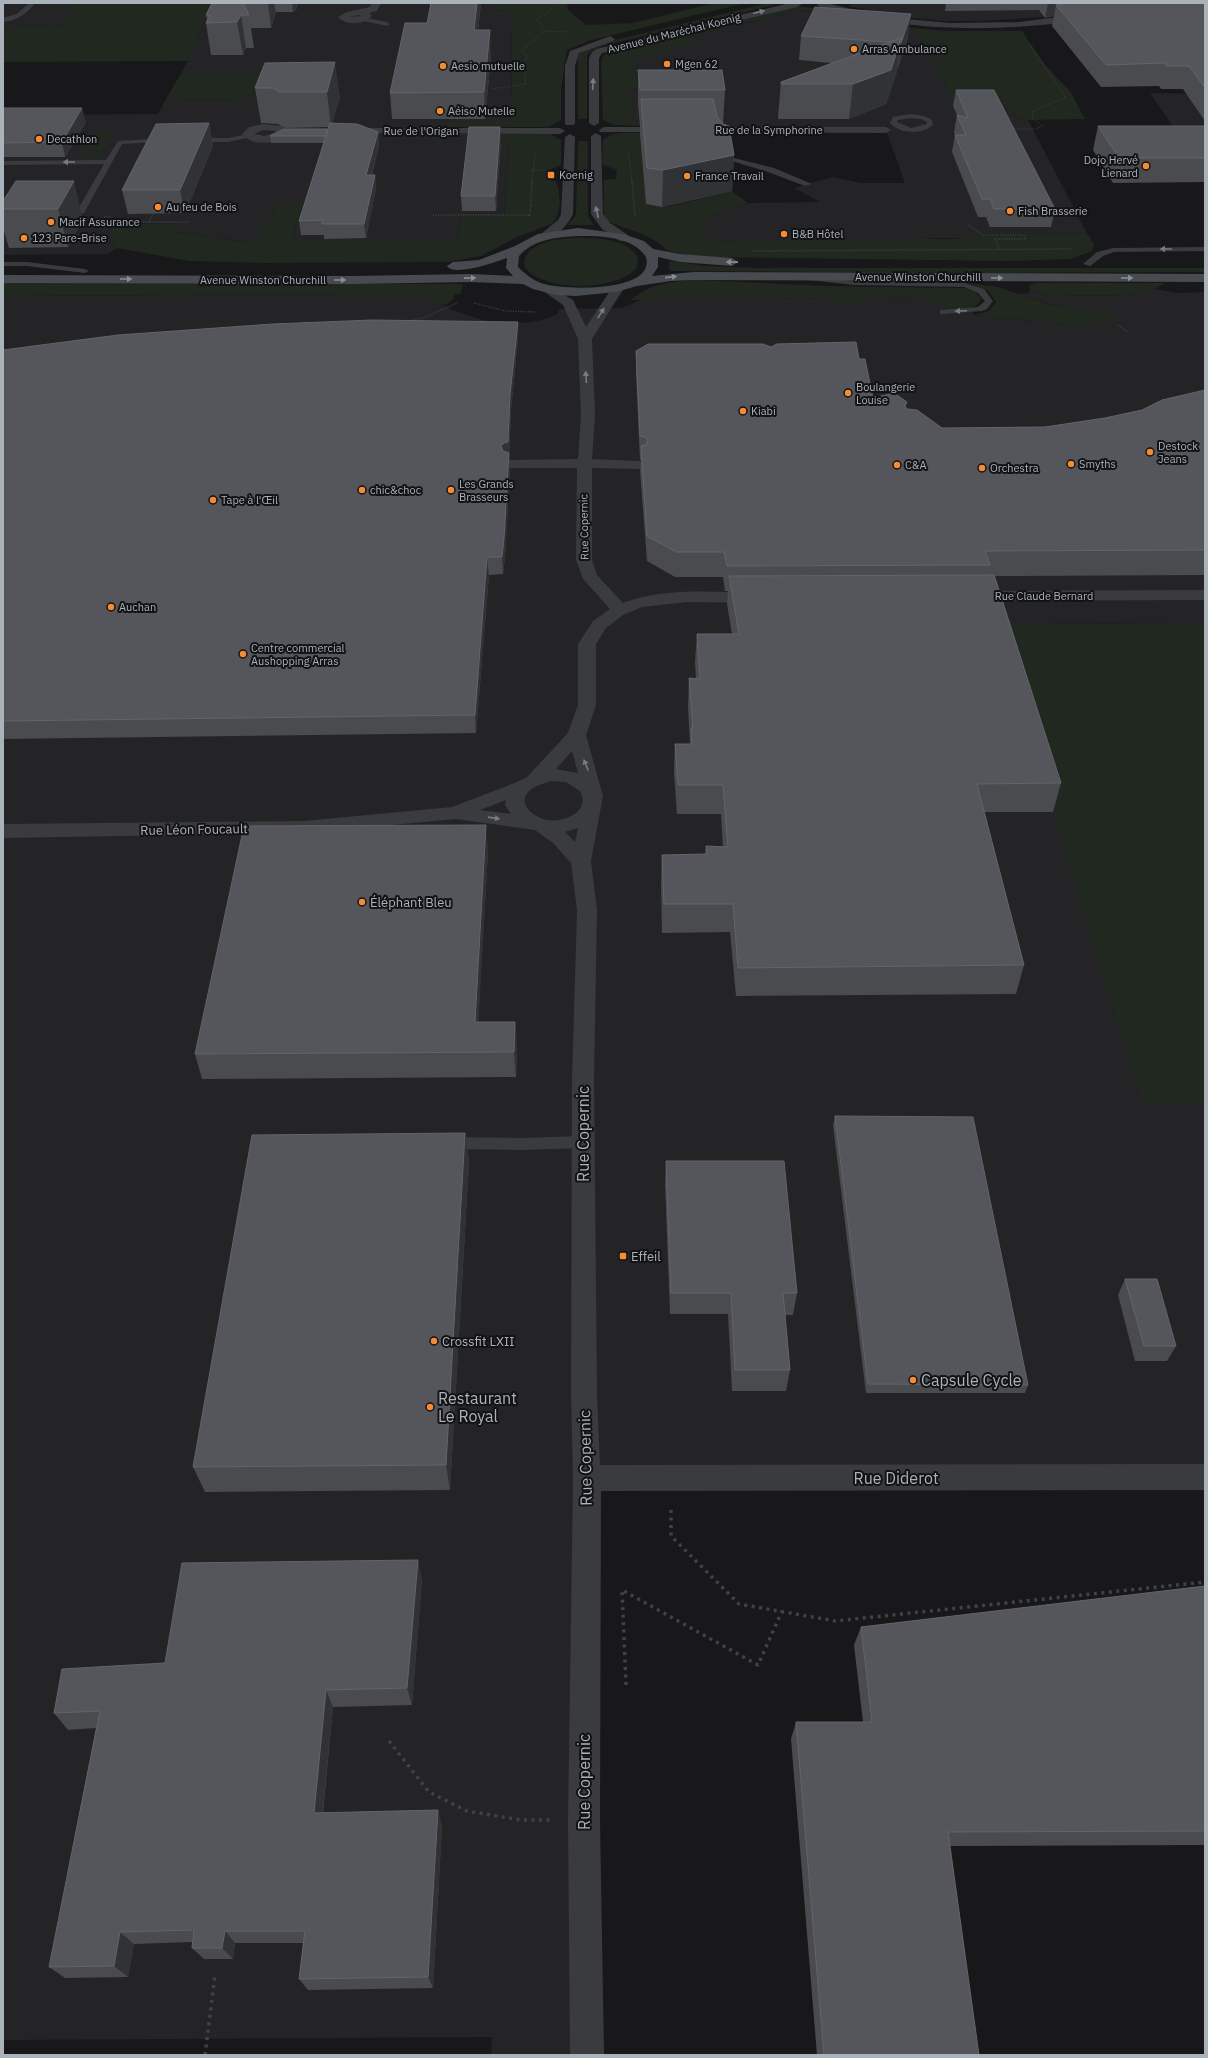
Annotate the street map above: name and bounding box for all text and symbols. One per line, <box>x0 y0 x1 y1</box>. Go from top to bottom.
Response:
one-way arrow <box>753 9 765 15</box>
street label: Avenue du Maréchal Koenig <box>606 10 742 56</box>
place label: Arras Ambulance <box>862 42 947 56</box>
marker: Arras Ambulance <box>849 44 859 54</box>
place label: Mgen 62 <box>675 57 718 71</box>
place label: Aesio mutuelle <box>451 59 525 73</box>
marker: Mgen 62 <box>662 59 672 69</box>
marker: Aesio mutuelle <box>438 61 448 71</box>
one-way arrow <box>590 78 597 90</box>
place label: Aéiso Mutelle <box>448 104 515 118</box>
marker: Aéiso Mutelle <box>435 106 445 116</box>
street label: Rue de la Symphorine <box>715 123 823 137</box>
street label: Rue de l'Origan <box>384 124 458 138</box>
place label: Decathlon <box>47 132 97 146</box>
marker: Decathlon <box>34 134 44 144</box>
place label: Dojo Hervé Lienard <box>1084 153 1138 180</box>
one-way arrow <box>62 159 75 165</box>
marker: Dojo Hervé Lienard <box>1141 161 1151 171</box>
place label: Koenig <box>559 168 593 182</box>
place label: France Travail <box>695 169 764 183</box>
marker: Koenig <box>546 170 556 180</box>
marker: France Travail <box>682 171 692 181</box>
place label: Au feu de Bois <box>166 200 237 214</box>
marker: Au feu de Bois <box>153 202 163 212</box>
place label: Fish Brasserie <box>1018 204 1088 218</box>
one-way arrow <box>594 206 600 218</box>
marker: Fish Brasserie <box>1005 206 1015 216</box>
place label: Macif Assurance <box>59 215 140 229</box>
marker: Macif Assurance <box>46 217 56 227</box>
place label: B&B Hôtel <box>792 227 843 241</box>
marker: B&B Hôtel <box>779 229 789 239</box>
place label: 123 Pare-Brise <box>32 231 107 245</box>
marker: 123 Pare-Brise <box>19 233 29 243</box>
one-way arrow <box>1159 246 1172 252</box>
one-way arrow <box>725 259 738 265</box>
street label: Avenue Winston Churchill <box>855 270 981 284</box>
street label: Avenue Winston Churchill <box>200 273 326 287</box>
one-way arrow <box>665 273 677 280</box>
one-way arrow <box>464 275 477 281</box>
one-way arrow <box>991 275 1004 281</box>
one-way arrow <box>1121 275 1134 281</box>
one-way arrow <box>120 276 133 282</box>
one-way arrow <box>334 277 347 283</box>
one-way arrow <box>597 307 604 319</box>
one-way arrow <box>954 308 967 314</box>
one-way arrow <box>583 370 589 383</box>
place label: Boulangerie Louise <box>856 380 915 407</box>
marker: Boulangerie Louise <box>843 388 853 398</box>
place label: Kiabi <box>751 404 776 418</box>
marker: Kiabi <box>738 406 748 416</box>
place label: Destock Jeans <box>1158 439 1198 466</box>
marker: Destock Jeans <box>1145 447 1155 457</box>
place label: Smyths <box>1079 457 1116 471</box>
place label: C&A <box>905 458 926 472</box>
marker: Smyths <box>1066 459 1076 469</box>
marker: C&A <box>892 460 902 470</box>
place label: Orchestra <box>990 461 1039 475</box>
marker: Orchestra <box>977 463 987 473</box>
place label: Les Grands Brasseurs <box>459 477 514 504</box>
place label: chic&choc <box>370 483 422 497</box>
marker: chic&choc <box>357 485 367 495</box>
marker: Les Grands Brasseurs <box>446 485 456 495</box>
place label: Tape à l'Œil <box>221 493 278 507</box>
street label: Rue Copernic <box>576 493 592 560</box>
marker: Tape à l'Œil <box>208 495 218 505</box>
street label: Rue Claude Bernard <box>995 589 1093 603</box>
place label: Auchan <box>119 600 156 614</box>
marker: Auchan <box>106 602 116 612</box>
place label: Centre commercial Aushopping Arras <box>251 641 345 668</box>
marker: Centre commercial Aushopping Arras <box>238 649 248 659</box>
one-way arrow <box>582 759 588 771</box>
one-way arrow <box>488 815 500 821</box>
street label: Rue Léon Foucault <box>140 820 248 839</box>
place label: Éléphant Bleu <box>370 894 452 911</box>
marker: Éléphant Bleu <box>357 897 367 907</box>
street label: Rue Copernic <box>573 1086 593 1182</box>
place label: Effeil <box>631 1248 661 1265</box>
marker: Effeil <box>618 1251 628 1261</box>
place label: Crossfit LXII <box>442 1333 514 1350</box>
marker: Crossfit LXII <box>429 1336 439 1346</box>
place label: Capsule Cycle <box>921 1370 1022 1390</box>
marker: Capsule Cycle <box>908 1375 918 1385</box>
place label: Restaurant Le Royal <box>438 1388 517 1426</box>
marker: Restaurant Le Royal <box>425 1402 435 1412</box>
street label: Rue Copernic <box>574 1410 596 1506</box>
street label: Rue Diderot <box>853 1468 939 1488</box>
street label: Rue Copernic <box>574 1734 594 1830</box>

